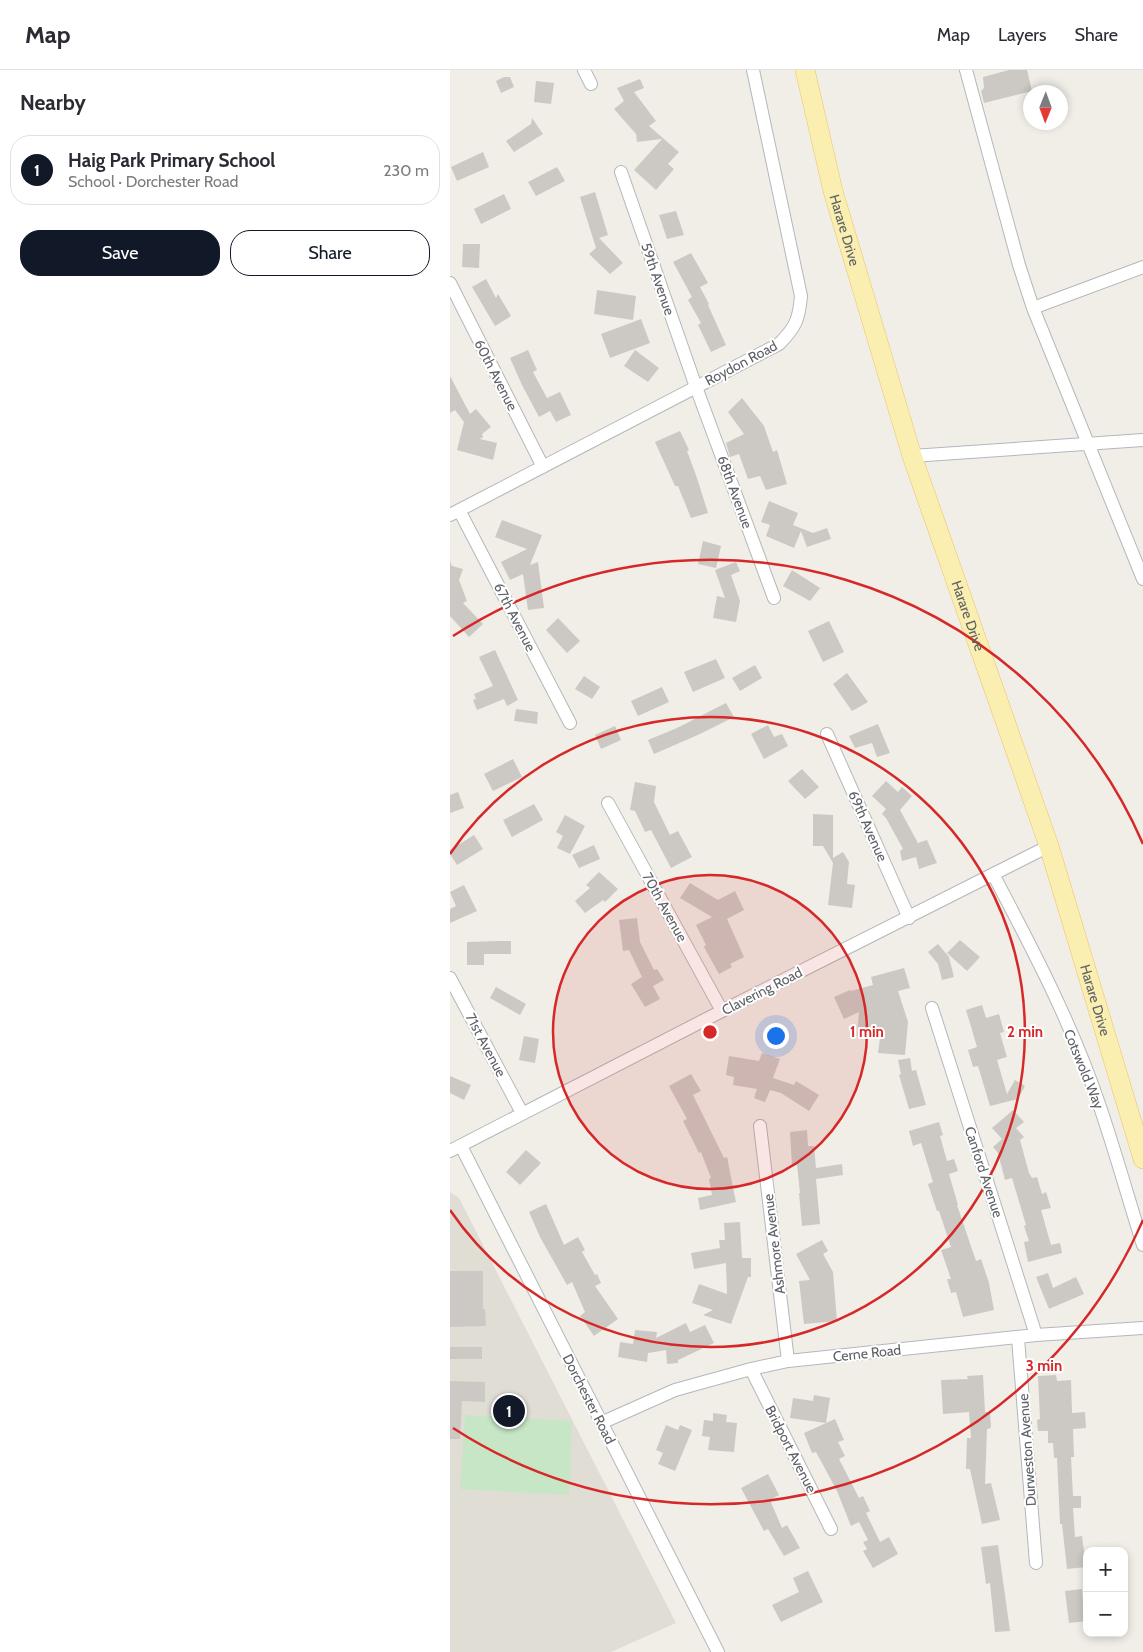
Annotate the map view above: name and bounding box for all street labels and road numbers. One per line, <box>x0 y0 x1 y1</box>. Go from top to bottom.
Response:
street label: Harare Drive <box>826 192 864 268</box>
street label: 59th Avenue <box>637 240 679 318</box>
street label: 60th Avenue <box>470 336 522 414</box>
street label: Roydon Road <box>702 336 780 390</box>
street label: 68th Avenue <box>713 453 757 531</box>
street label: Harare Drive <box>947 578 989 653</box>
street label: 67th Avenue <box>490 580 540 654</box>
street label: 69th Avenue <box>844 788 892 864</box>
street label: 70th Avenue <box>639 869 691 945</box>
street label: Harare Drive <box>1076 962 1114 1038</box>
street label: Clavering Road <box>719 963 805 1019</box>
street label: 71st Avenue <box>462 1010 510 1080</box>
street label: Cotswold Way <box>1060 1026 1108 1112</box>
street label: Canford Avenue <box>961 1124 1007 1220</box>
street label: Ashmore Avenue <box>759 1193 789 1295</box>
street label: Cerne Road <box>832 1340 902 1366</box>
street label: Dorchester Road <box>559 1351 619 1447</box>
street label: Durweston Avenue <box>1014 1393 1040 1507</box>
street label: Bridport Avenue <box>761 1402 821 1496</box>

